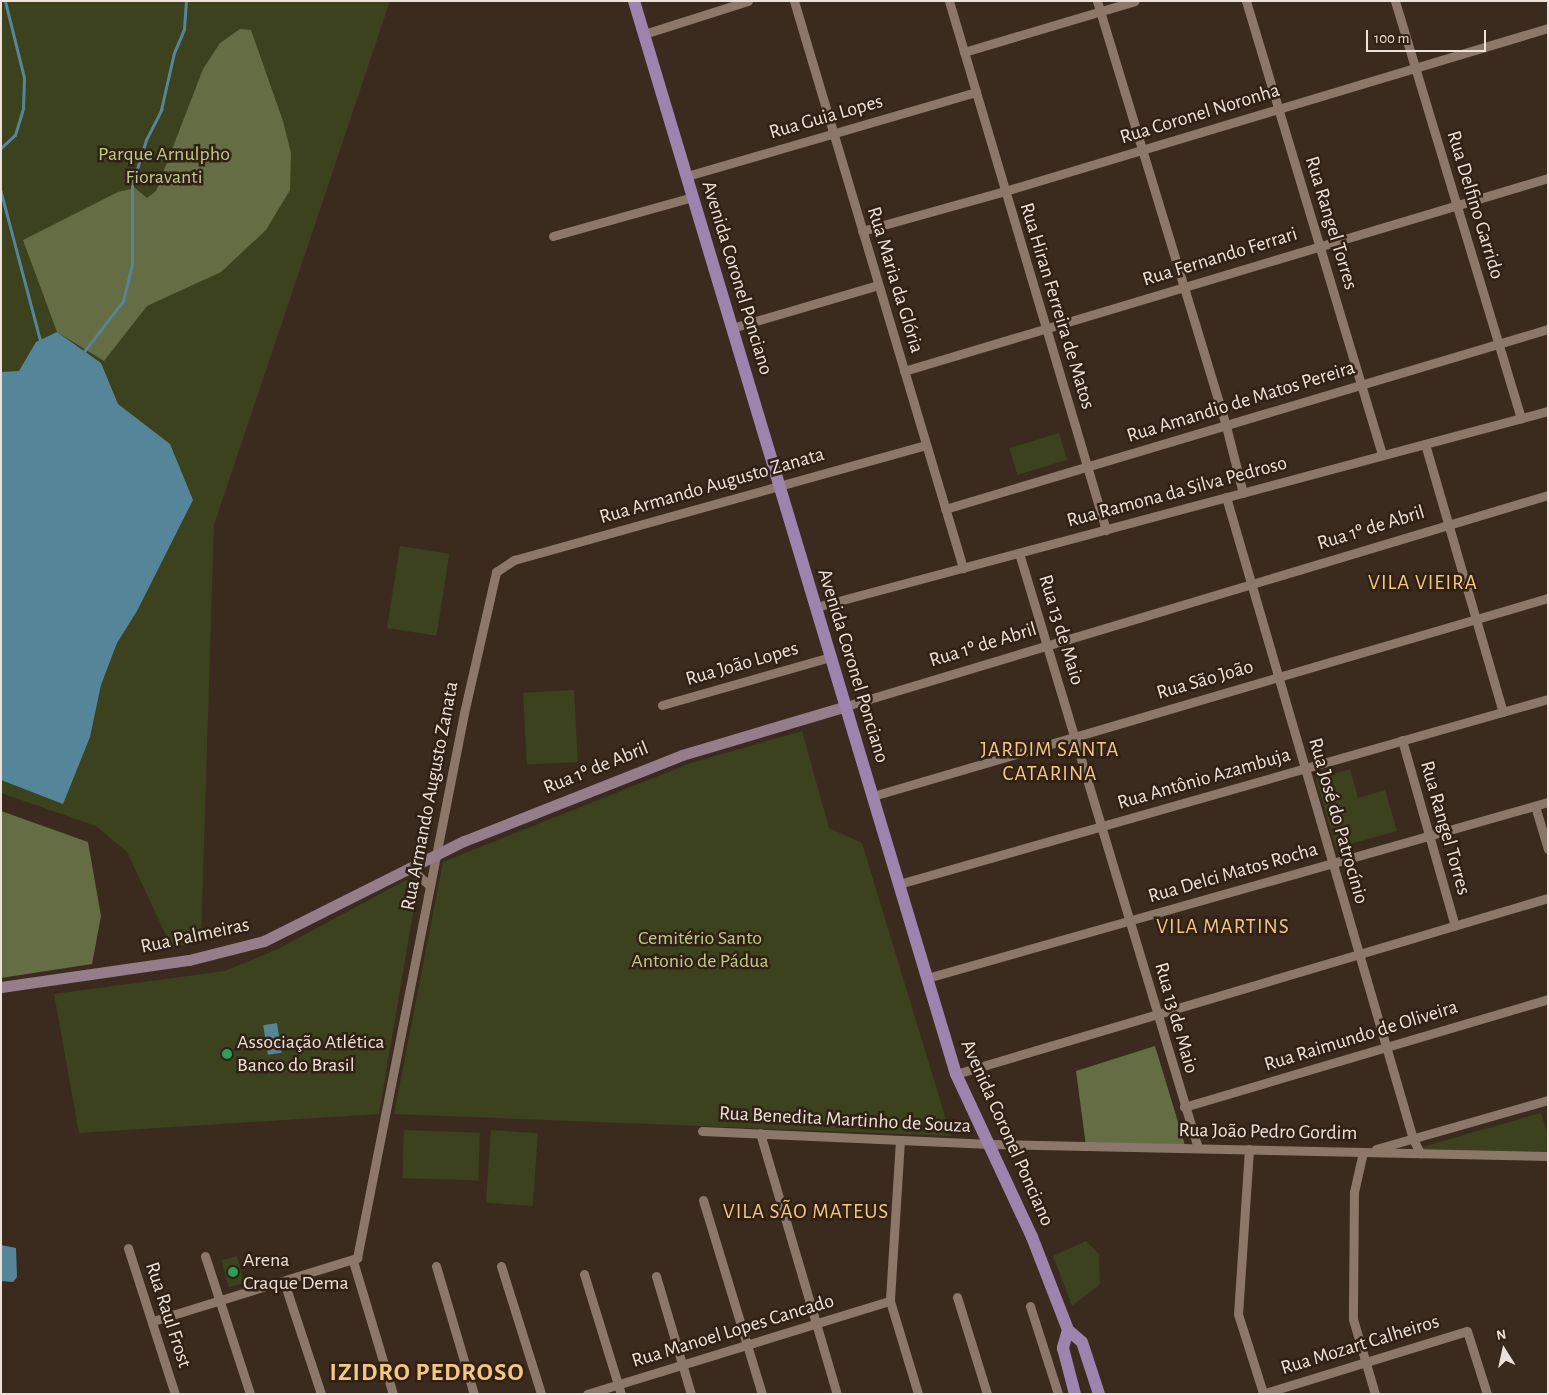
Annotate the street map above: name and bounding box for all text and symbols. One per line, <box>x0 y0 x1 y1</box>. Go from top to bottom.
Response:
scale bar <box>1369 20 1489 52</box>
text: 100 m <box>1374 31 1409 46</box>
street label: Rua Coronel Noronha <box>1117 78 1283 150</box>
street label: Rua Guia Lopes <box>766 89 886 145</box>
street label: Rua Delfino Garrido <box>1441 128 1509 282</box>
park label: Parque Arnulpho Fioravanti <box>98 142 230 189</box>
street label: Rua Rangel Torres <box>1299 153 1363 293</box>
street label: Avenida Coronel Ponciano <box>696 178 778 378</box>
street label: Rua Hiran Ferreira de Matos <box>1014 200 1100 412</box>
street label: Rua Maria da Glória <box>861 204 929 356</box>
street label: Rua Fernando Ferrari <box>1140 222 1300 292</box>
street label: Rua Amandio de Matos Pereira <box>1124 356 1358 448</box>
street label: Rua Armando Augusto Zanata <box>597 442 827 530</box>
street label: Rua Ramona da Silva Pedroso <box>1064 451 1290 533</box>
street label: Rua 1º de Abril <box>1314 500 1428 556</box>
street label: Avenida Coronel Ponciano <box>812 566 894 766</box>
district label: VILA VIEIRA <box>1367 570 1479 596</box>
street label: Rua 13 de Maio <box>1033 572 1089 688</box>
street label: Rua 1º de Abril <box>926 617 1040 673</box>
street label: Rua João Lopes <box>683 636 801 692</box>
street label: Rua São João <box>1154 655 1256 705</box>
street label: Rua Armando Augusto Zanata <box>396 679 464 913</box>
street label: Rua José do Patrocínio <box>1303 735 1373 907</box>
street label: Rua 1º de Abril <box>540 736 652 800</box>
district label: JARDIM SANTA CATARINA <box>979 737 1121 787</box>
street label: Rua Antônio Azambuja <box>1115 743 1293 815</box>
street label: Rua Rangel Torres <box>1414 758 1476 898</box>
street label: Rua Delci Matos Rocha <box>1145 837 1321 909</box>
street label: Rua Palmeiras <box>138 913 252 959</box>
district label: VILA MARTINS <box>1155 914 1291 940</box>
park label: Cemitério Santo Antonio de Pádua <box>631 926 769 973</box>
street label: Rua 13 de Maio <box>1149 960 1203 1076</box>
street label: Rua Raimundo de Oliveira <box>1261 995 1461 1077</box>
place label: Associação Atlética Banco do Brasil <box>237 1030 384 1077</box>
street label: Avenida Coronel Ponciano <box>955 1036 1059 1230</box>
marker: Associação Atlética Banco do Brasil <box>221 1048 233 1060</box>
street label: Rua Benedita Martinho de Souza <box>718 1101 972 1139</box>
street label: Rua João Pedro Gordim <box>1178 1118 1358 1146</box>
district label: VILA SÃO MATEUS <box>721 1199 891 1225</box>
place label: Arena Craque Dema <box>243 1248 349 1295</box>
street label: Rua Raul Frost <box>140 1259 196 1371</box>
marker: Arena Craque Dema <box>227 1266 239 1278</box>
street label: Rua Manoel Lopes Cancado <box>629 1289 837 1373</box>
street label: Rua Mozart Calheiros <box>1278 1309 1442 1381</box>
north arrow <box>1479 1325 1529 1375</box>
text: N <box>1495 1327 1507 1343</box>
district label: IZIDRO PEDROSO <box>328 1358 526 1388</box>

